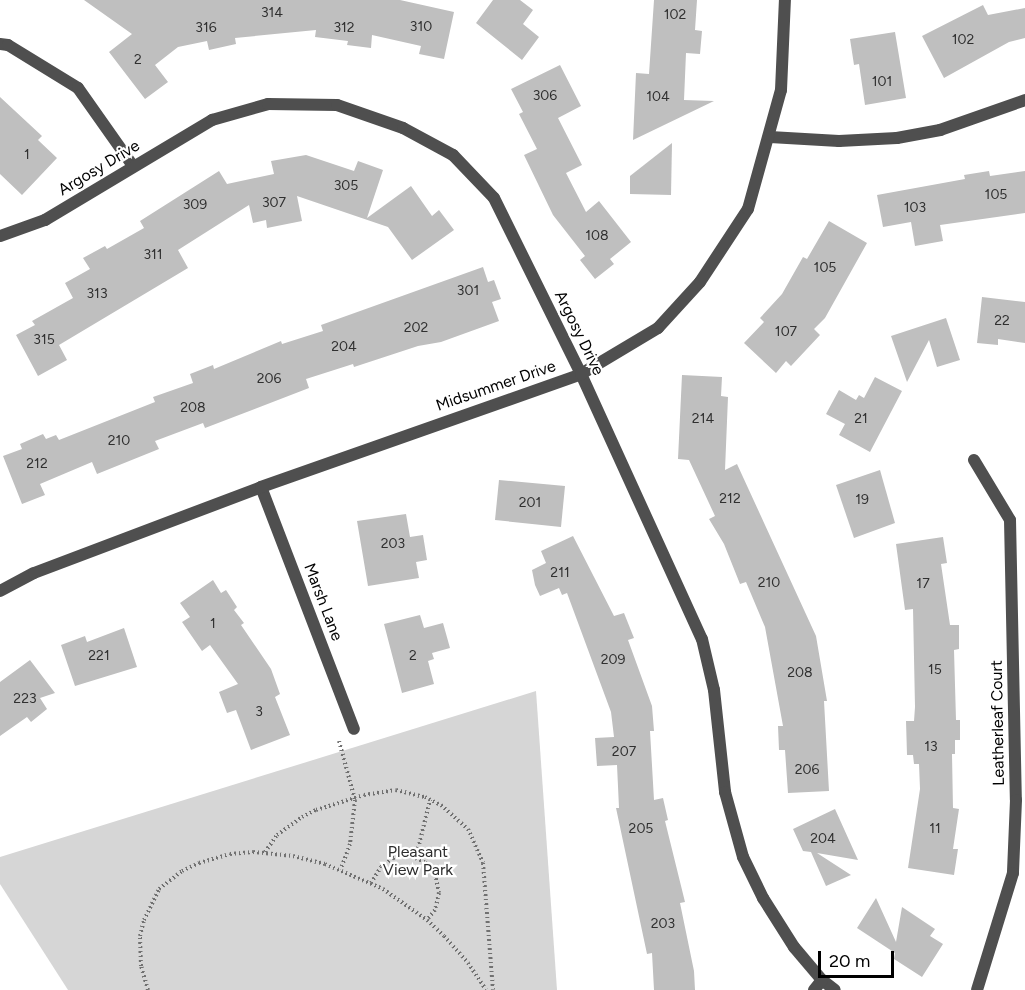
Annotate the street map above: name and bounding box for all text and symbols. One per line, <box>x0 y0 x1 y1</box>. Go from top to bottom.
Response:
house number: 314 <box>261 5 283 21</box>
house number: 102 <box>664 7 686 23</box>
house number: 310 <box>410 19 432 35</box>
house number: 316 <box>195 20 217 36</box>
house number: 312 <box>333 20 355 36</box>
house number: 102 <box>952 32 974 48</box>
house number: 2 <box>134 52 142 68</box>
house number: 101 <box>872 74 892 90</box>
house number: 306 <box>533 88 557 104</box>
house number: 104 <box>646 89 670 105</box>
street label: Argosy Drive <box>55 136 143 200</box>
house number: 1 <box>24 147 30 163</box>
house number: 305 <box>334 178 358 194</box>
house number: 105 <box>985 187 1007 203</box>
house number: 307 <box>262 195 286 211</box>
house number: 309 <box>183 197 207 213</box>
house number: 103 <box>904 200 926 216</box>
house number: 108 <box>585 228 609 244</box>
house number: 311 <box>143 247 163 263</box>
house number: 105 <box>814 260 836 276</box>
house number: 301 <box>457 283 479 299</box>
house number: 313 <box>86 286 108 302</box>
street label: Argosy Drive <box>550 288 608 378</box>
house number: 22 <box>994 313 1010 329</box>
house number: 202 <box>404 320 428 336</box>
house number: 107 <box>775 324 797 340</box>
house number: 315 <box>33 332 55 348</box>
house number: 204 <box>331 339 357 355</box>
street label: Midsummer Drive <box>434 357 558 415</box>
house number: 206 <box>257 371 281 387</box>
house number: 208 <box>180 400 206 416</box>
house number: 214 <box>692 411 714 427</box>
house number: 21 <box>854 411 868 427</box>
house number: 210 <box>108 433 130 449</box>
house number: 212 <box>26 456 48 472</box>
house number: 212 <box>719 491 741 507</box>
house number: 19 <box>855 492 869 508</box>
house number: 201 <box>519 495 541 511</box>
house number: 203 <box>381 536 405 552</box>
street label: Marsh Lane <box>299 560 347 644</box>
house number: 211 <box>550 565 570 581</box>
house number: 210 <box>758 575 780 591</box>
house number: 17 <box>916 576 930 592</box>
house number: 1 <box>210 616 216 632</box>
house number: 221 <box>88 648 110 664</box>
house number: 2 <box>409 648 417 664</box>
house number: 209 <box>601 652 625 668</box>
street label: Leatherleaf Court <box>987 660 1009 786</box>
house number: 15 <box>928 662 942 678</box>
house number: 208 <box>787 665 813 681</box>
house number: 223 <box>13 691 37 707</box>
house number: 3 <box>255 704 263 720</box>
house number: 13 <box>924 739 938 755</box>
house number: 207 <box>612 744 636 760</box>
house number: 206 <box>795 762 819 778</box>
house number: 205 <box>629 821 653 837</box>
house number: 11 <box>929 821 941 837</box>
house number: 204 <box>810 831 836 847</box>
park label: Pleasant View Park <box>383 842 453 880</box>
house number: 203 <box>651 916 675 932</box>
scale bar <box>821 939 898 977</box>
text: 20 m <box>829 950 870 972</box>

